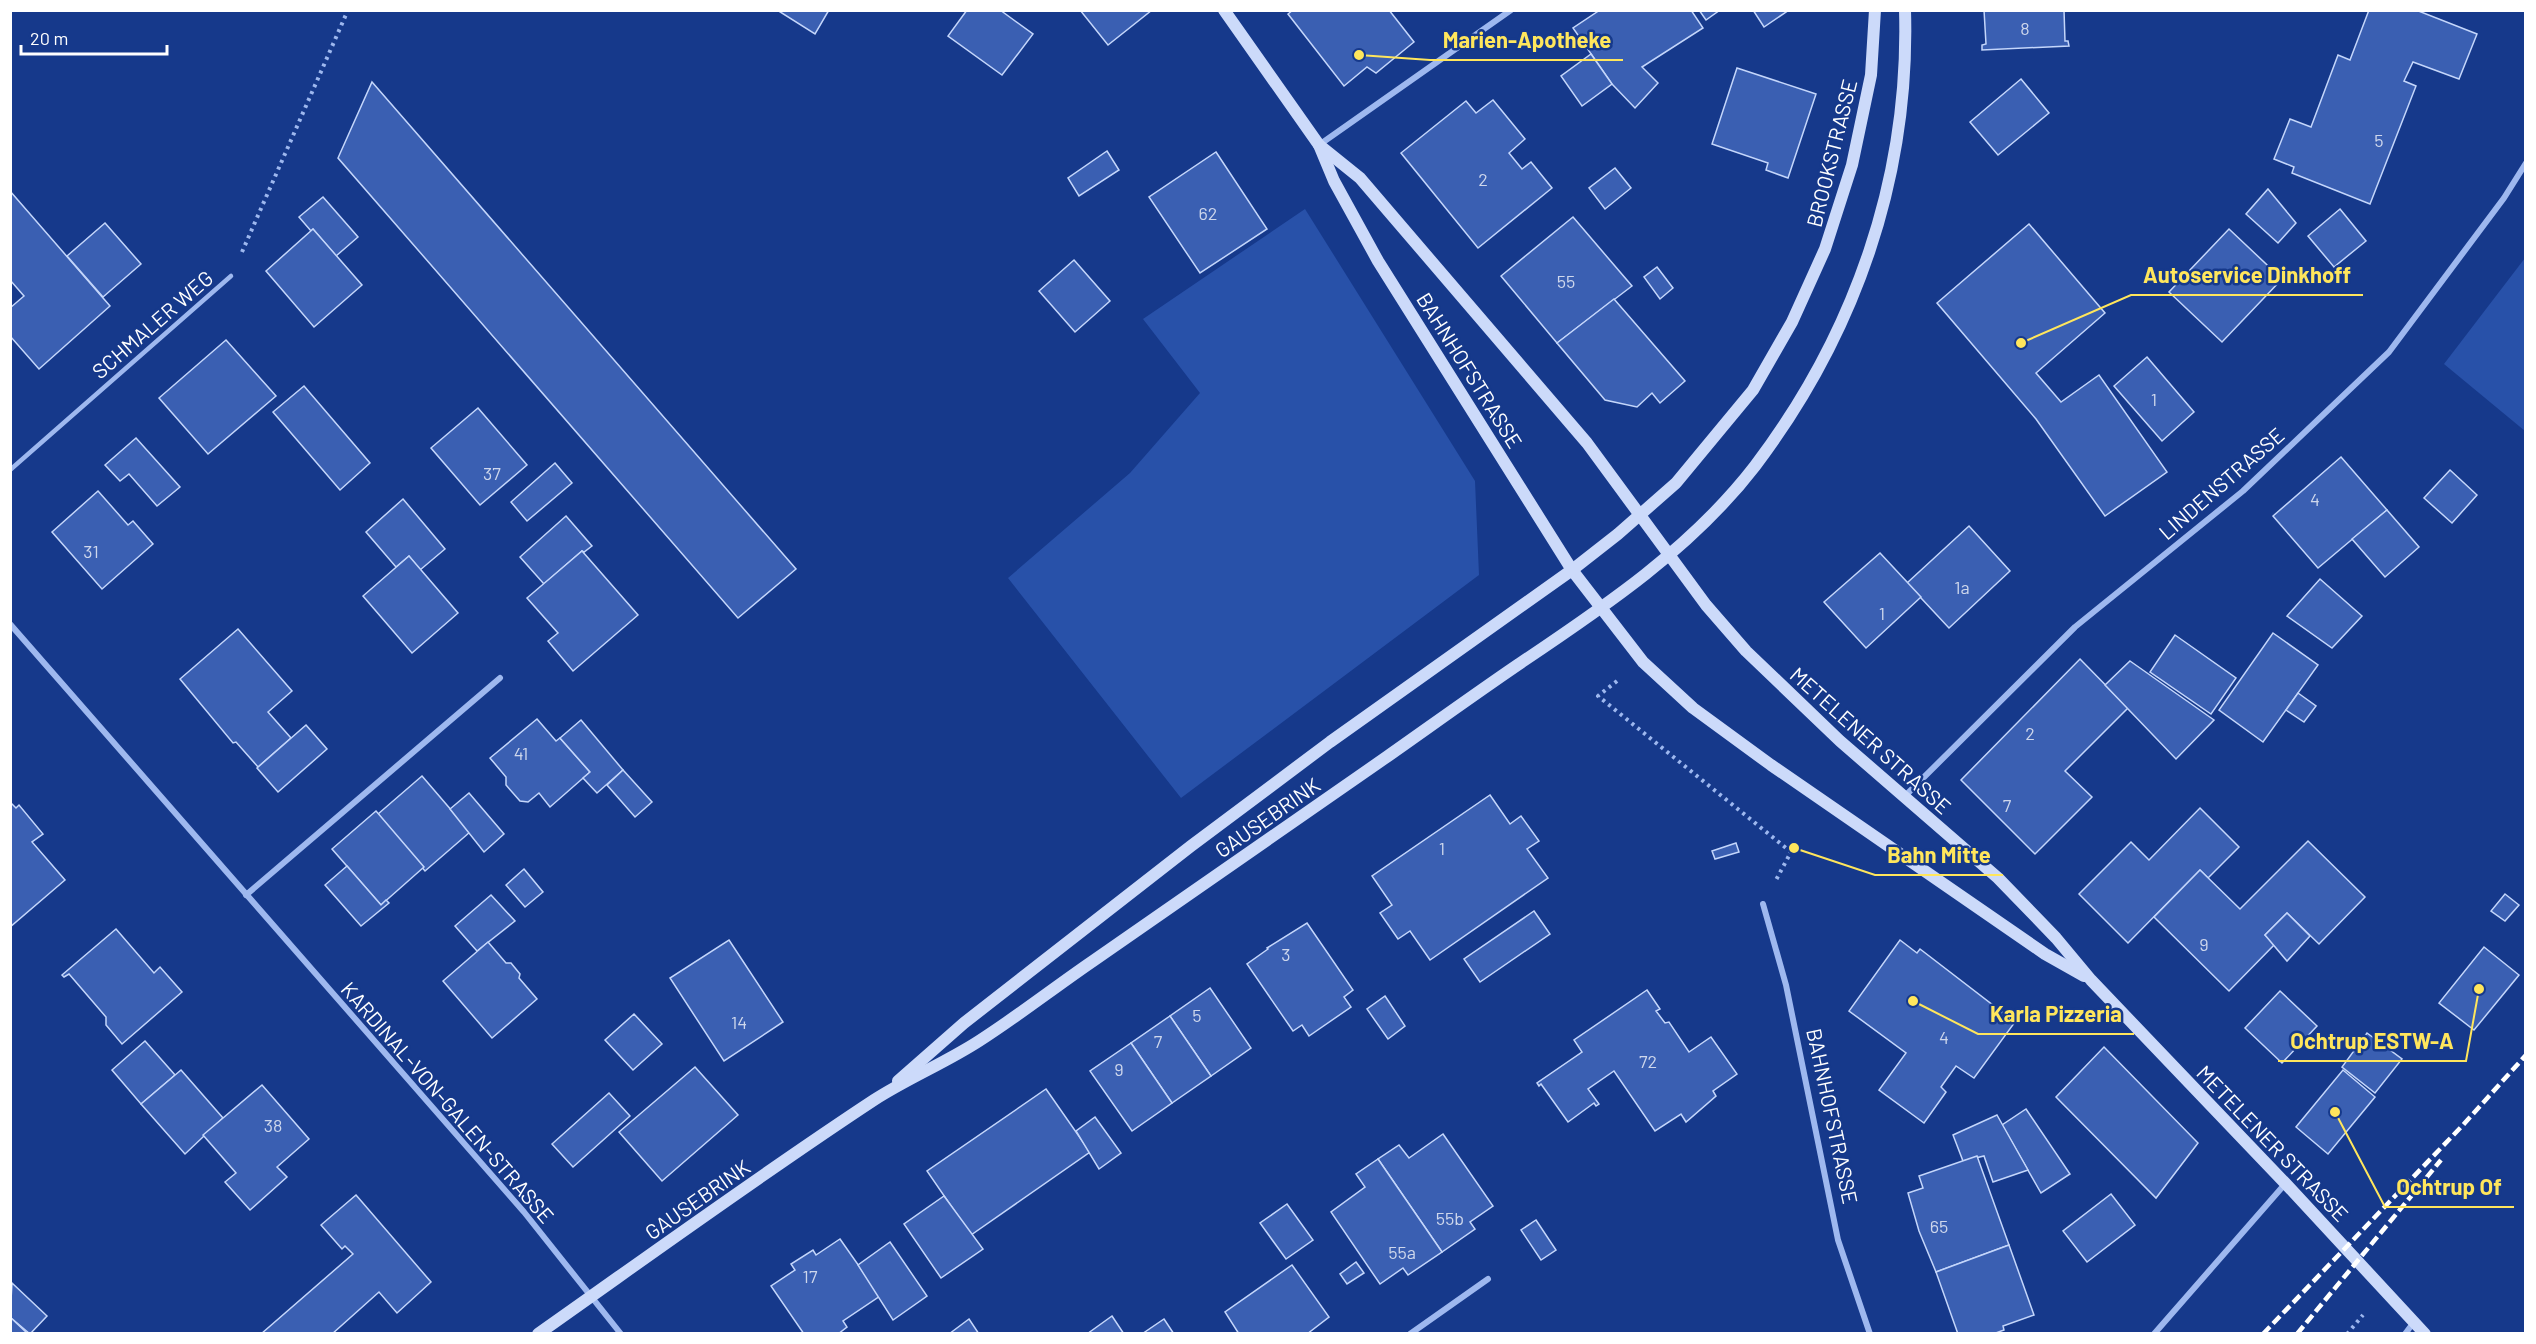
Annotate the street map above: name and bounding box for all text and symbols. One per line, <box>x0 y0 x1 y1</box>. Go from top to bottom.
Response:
house number: 8 <box>2020 17 2030 39</box>
scale bar <box>21 18 166 56</box>
callout: Marien-Apotheke <box>1430 20 1623 60</box>
text: Marien-Apotheke <box>1443 26 1611 52</box>
text: 20 m <box>30 27 68 49</box>
street label: BROOKSTRASSE <box>1801 77 1861 229</box>
house number: 5 <box>2374 129 2384 151</box>
house number: 2 <box>1478 168 1488 190</box>
house number: 62 <box>1199 202 1217 224</box>
callout: Autoservice Dinkhoff <box>2131 255 2363 295</box>
text: Autoservice Dinkhoff <box>2143 261 2351 287</box>
street label: SCHMALER WEG <box>86 265 218 383</box>
house number: 55 <box>1557 270 1575 292</box>
street label: BAHNHOFSTRASSE <box>1412 288 1528 452</box>
house number: 1 <box>2151 388 2157 410</box>
street label: LINDENSTRASSE <box>2153 422 2289 544</box>
house number: 37 <box>483 462 501 484</box>
house number: 4 <box>2310 488 2320 510</box>
house number: 31 <box>83 540 99 562</box>
house number: 1a <box>1954 576 1970 598</box>
house number: 1 <box>1879 602 1885 624</box>
street label: METELENER STRASSE <box>1786 661 1956 819</box>
house number: 2 <box>2025 722 2035 744</box>
house number: 41 <box>514 742 528 764</box>
street label: GAUSEBRINK <box>1210 772 1324 862</box>
house number: 7 <box>2003 794 2012 816</box>
callout: Bahn Mitte <box>1875 835 2003 875</box>
house number: 1 <box>1439 837 1445 859</box>
text: Bahn Mitte <box>1887 841 1991 867</box>
house number: 9 <box>2199 933 2209 955</box>
house number: 3 <box>1281 943 1291 965</box>
street label: KARDINAL-VON-GALEN-STRASSE <box>336 976 560 1228</box>
callout: Karla Pizzeria <box>1978 994 2134 1034</box>
text: Karla Pizzeria <box>1990 1000 2122 1026</box>
house number: 5 <box>1192 1004 1202 1026</box>
house number: 14 <box>731 1011 747 1033</box>
callout: Ochtrup ESTW-A <box>2278 1021 2466 1061</box>
street label: BAHNHOFSTRASSE <box>1802 1026 1864 1206</box>
house number: 4 <box>1939 1026 1949 1048</box>
text: Ochtrup ESTW-A <box>2290 1027 2454 1053</box>
house number: 7 <box>1154 1030 1163 1052</box>
house number: 72 <box>1639 1050 1657 1072</box>
house number: 9 <box>1114 1058 1124 1080</box>
street label: METELENER STRASSE <box>2192 1060 2354 1226</box>
house number: 38 <box>264 1114 282 1136</box>
street label: GAUSEBRINK <box>640 1154 754 1244</box>
callout: Ochtrup Of <box>2385 1167 2514 1207</box>
text: Ochtrup Of <box>2396 1173 2502 1199</box>
house number: 55b <box>1436 1207 1464 1229</box>
house number: 65 <box>1930 1215 1948 1237</box>
house number: 55a <box>1388 1241 1416 1263</box>
house number: 17 <box>803 1265 818 1287</box>

